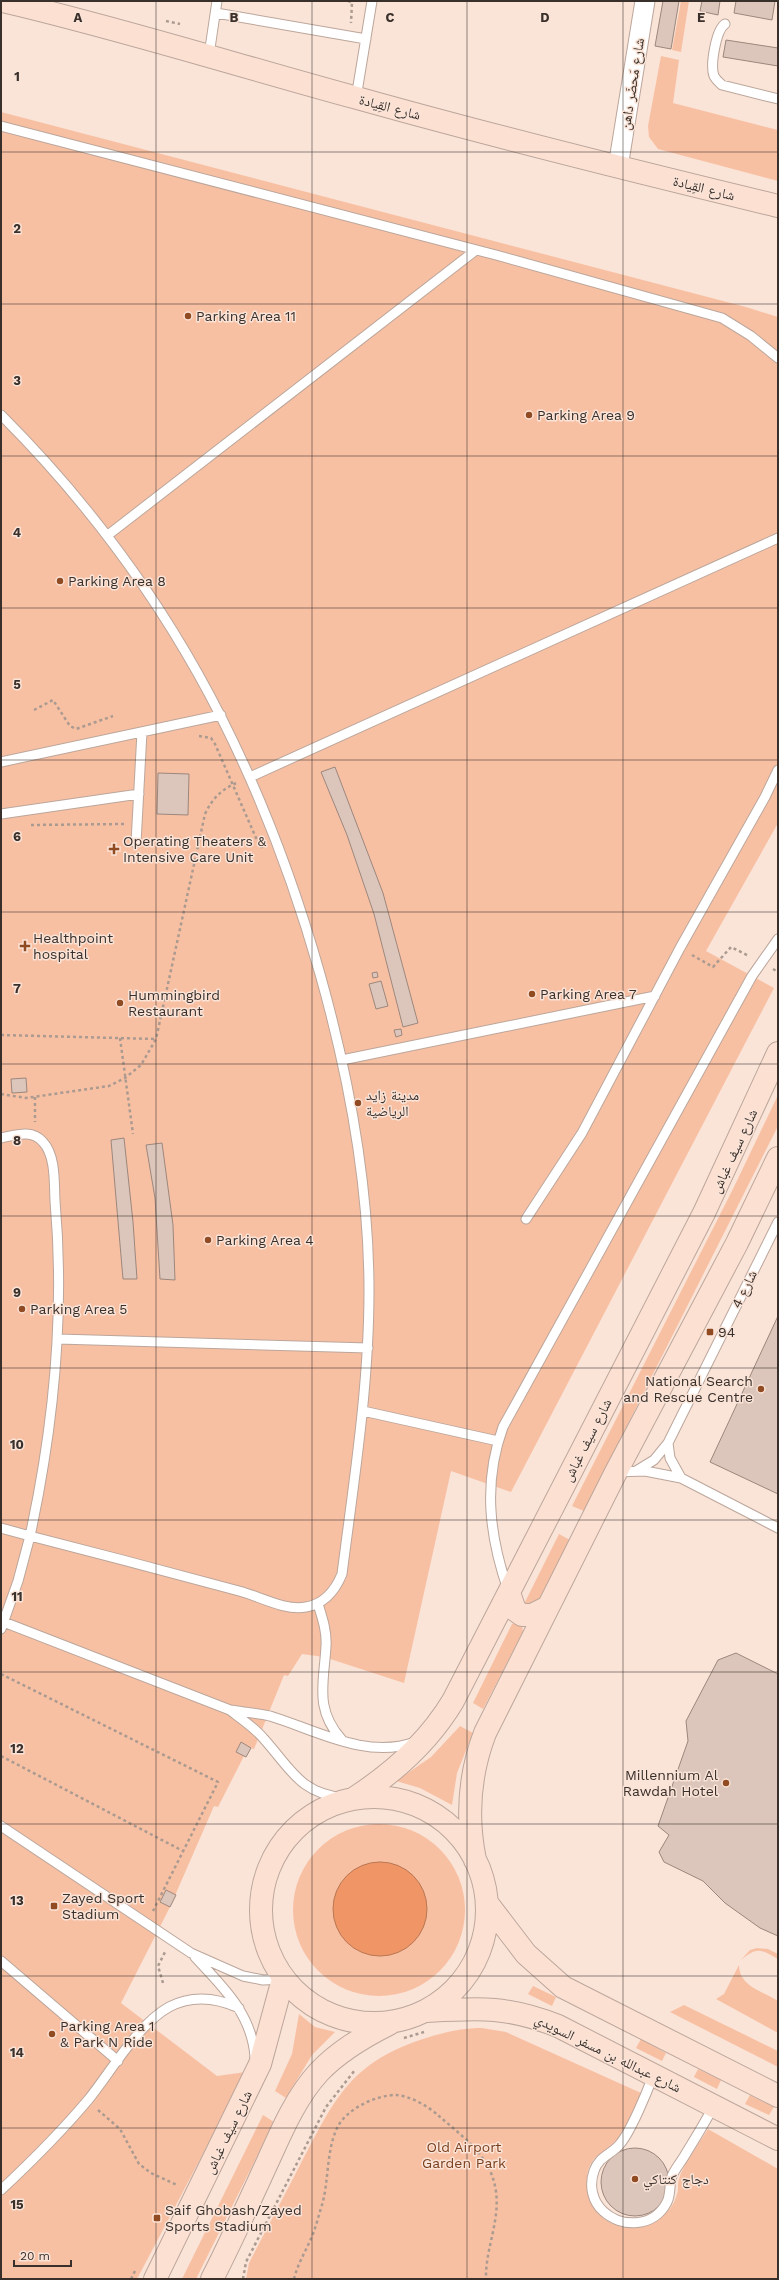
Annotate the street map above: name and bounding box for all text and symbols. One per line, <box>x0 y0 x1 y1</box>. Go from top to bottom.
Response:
text: A <box>74 10 83 25</box>
text: B <box>230 10 239 25</box>
text: C <box>386 10 395 25</box>
text: D <box>540 10 550 25</box>
text: E <box>697 10 705 25</box>
street label: شارع مَحضَر داهن <box>617 37 649 131</box>
text: 1 <box>14 69 20 84</box>
street label: شارع القِيادة <box>357 91 423 125</box>
street label: شارع القِيادة <box>671 173 737 205</box>
text: 2 <box>13 221 21 236</box>
place label: Parking Area 11 <box>196 308 296 324</box>
marker: Parking Area 11 <box>183 311 193 321</box>
text: 3 <box>13 373 21 388</box>
place label: Parking Area 9 <box>537 407 635 423</box>
marker: Parking Area 9 <box>524 410 534 420</box>
text: 4 <box>13 525 22 540</box>
place label: Parking Area 8 <box>68 573 166 589</box>
marker: Parking Area 8 <box>55 576 65 586</box>
text: 5 <box>13 677 21 692</box>
text: 6 <box>13 829 21 844</box>
place label: Operating Theaters & Intensive Care Unit <box>123 833 267 865</box>
marker: Operating Theaters & Intensive Care Unit <box>108 843 120 855</box>
place label: Healthpoint hospital <box>33 930 113 962</box>
marker: Healthpoint hospital <box>20 941 30 951</box>
text: 7 <box>13 981 21 996</box>
place label: Parking Area 7 <box>540 986 637 1002</box>
place label: Hummingbird Restaurant <box>128 987 220 1019</box>
marker: Parking Area 7 <box>527 989 537 999</box>
marker: Hummingbird Restaurant <box>115 998 125 1008</box>
place label: مدينة زايد الرياضية <box>366 1087 419 1120</box>
marker: مدينة زايد الرياضية <box>353 1098 363 1108</box>
street label: شارع سيف غباش <box>708 1107 762 1196</box>
text: 8 <box>13 1133 21 1148</box>
place label: Parking Area 4 <box>216 1232 314 1248</box>
marker: Parking Area 4 <box>203 1235 213 1245</box>
street label: شارع 4 <box>728 1268 762 1311</box>
text: 9 <box>13 1285 21 1300</box>
place label: Parking Area 5 <box>30 1301 128 1317</box>
marker: Parking Area 5 <box>17 1304 27 1314</box>
place label: 94 <box>718 1324 735 1340</box>
marker: 94 <box>705 1327 715 1337</box>
place label: National Search and Rescue Centre <box>623 1373 753 1405</box>
marker: National Search and Rescue Centre <box>756 1384 766 1394</box>
street label: شارع سيف غباش <box>559 1396 617 1485</box>
text: 10 <box>10 1437 24 1452</box>
text: 11 <box>11 1589 23 1604</box>
text: 12 <box>10 1741 24 1756</box>
place label: Millennium Al Rawdah Hotel <box>623 1767 719 1799</box>
marker: Millennium Al Rawdah Hotel <box>721 1778 731 1788</box>
place label: Zayed Sport Stadium <box>62 1890 145 1922</box>
text: 13 <box>10 1893 24 1908</box>
marker: Zayed Sport Stadium <box>49 1901 59 1911</box>
street label: شارع عبدالله بن مسفر السويدي <box>531 2011 684 2099</box>
place label: Parking Area 1 & Park N Ride <box>60 2018 155 2050</box>
marker: Parking Area 1 & Park N Ride <box>47 2029 57 2039</box>
text: 14 <box>10 2045 25 2060</box>
street label: شارع سيف غباش <box>201 2088 257 2177</box>
park label: Old Airport Garden Park <box>422 2139 506 2171</box>
place label: دجاج كنتاكي <box>643 2171 709 2191</box>
marker: دجاج كنتاكي <box>630 2174 640 2184</box>
text: 15 <box>10 2197 24 2212</box>
place label: Saif Ghobash/Zayed Sports Stadium <box>165 2202 302 2234</box>
marker: Saif Ghobash/Zayed Sports Stadium <box>152 2213 162 2223</box>
scale bar <box>14 2242 71 2268</box>
text: 20 m <box>20 2249 50 2263</box>

